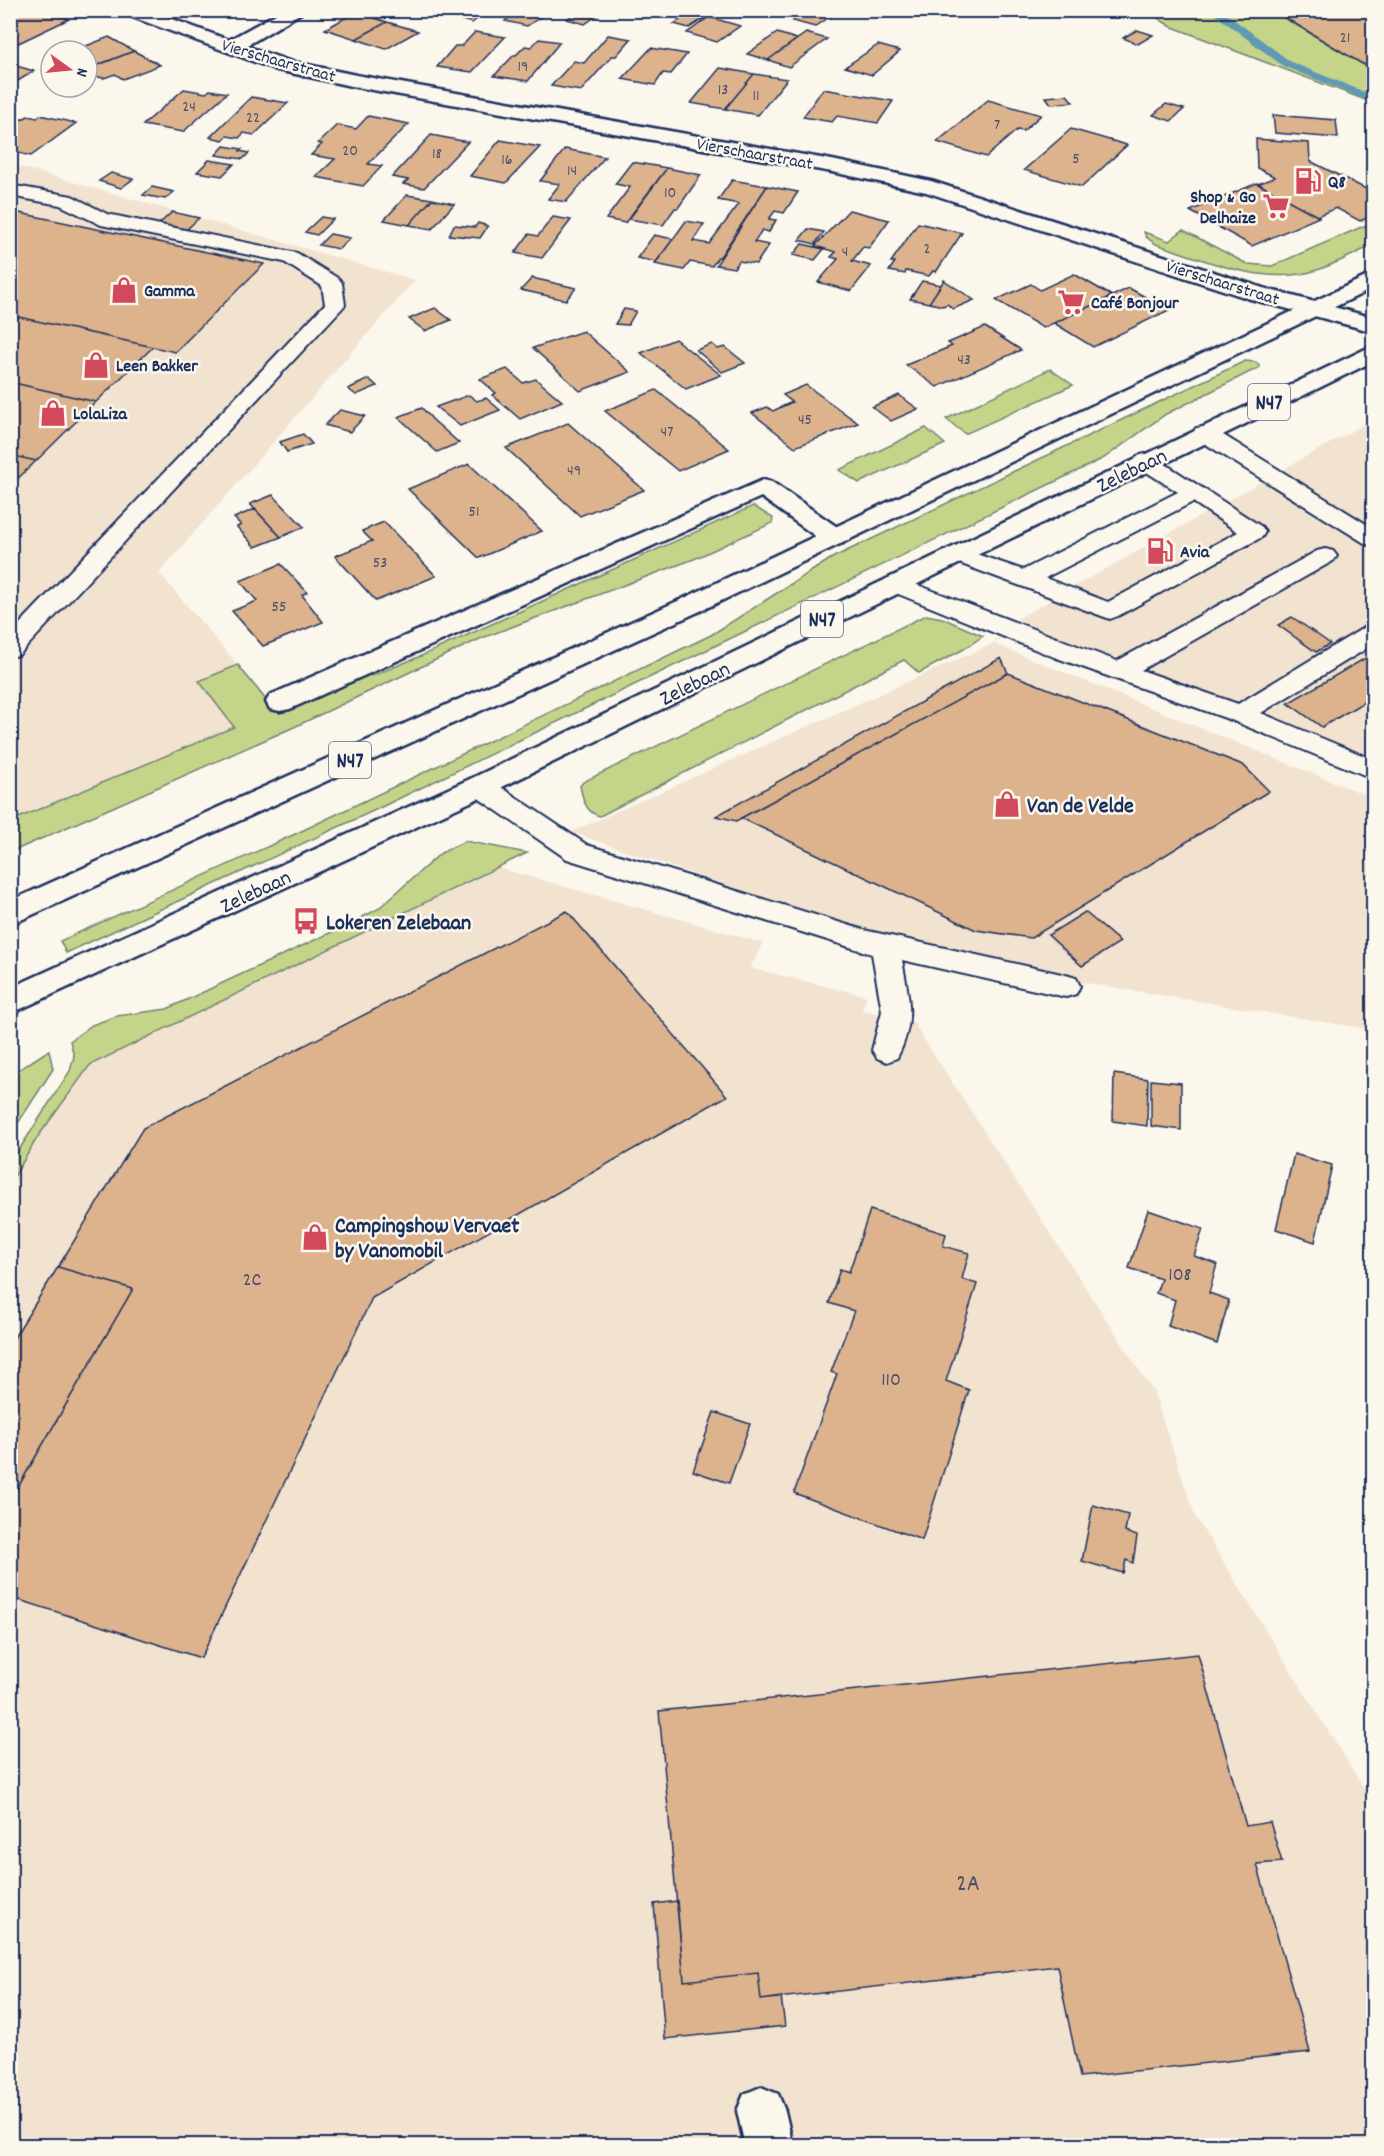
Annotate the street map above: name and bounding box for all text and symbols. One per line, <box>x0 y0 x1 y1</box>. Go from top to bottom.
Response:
house number: 21 <box>1340 27 1350 50</box>
street label: Vierschaarstraat <box>218 34 339 91</box>
north arrow <box>39 39 99 99</box>
house number: 19 <box>518 56 528 79</box>
text: N <box>69 65 93 79</box>
house number: 13 <box>718 79 728 102</box>
house number: 11 <box>752 85 760 108</box>
house number: 24 <box>182 96 196 119</box>
house number: 22 <box>246 107 260 130</box>
house number: 7 <box>994 114 1000 137</box>
street label: Vierschaarstraat <box>694 133 815 178</box>
house number: 20 <box>342 140 358 163</box>
house number: 18 <box>432 143 442 166</box>
house number: 5 <box>1072 148 1080 171</box>
house number: 16 <box>501 149 513 172</box>
house number: 14 <box>567 160 577 183</box>
fuel station icon: Q8 <box>1293 166 1323 196</box>
place label: Q8 <box>1328 171 1346 196</box>
house number: 10 <box>664 182 676 205</box>
place label: Shop & Go Delhaize <box>1190 186 1256 232</box>
supermarket icon: Shop & Go Delhaize <box>1261 191 1291 221</box>
house number: 2 <box>924 238 931 261</box>
house number: 4 <box>842 241 848 264</box>
street label: Vierschaarstraat <box>1162 255 1282 314</box>
shop icon: Gamma <box>109 275 139 305</box>
place label: Gamma <box>144 280 195 305</box>
supermarket icon: Café Bonjour <box>1056 287 1086 317</box>
place label: Café Bonjour <box>1091 292 1179 317</box>
house number: 43 <box>957 349 971 372</box>
shop icon: Leen Bakker <box>81 350 111 380</box>
place label: Leen Bakker <box>116 355 198 380</box>
road number: N47 <box>1248 384 1290 420</box>
shop icon: LolaLiza <box>38 398 68 428</box>
place label: LolaLiza <box>73 403 128 428</box>
house number: 45 <box>798 409 812 432</box>
house number: 47 <box>661 421 673 444</box>
street label: Zelebaan <box>1092 442 1173 502</box>
house number: 49 <box>567 460 581 483</box>
house number: 51 <box>469 501 479 524</box>
fuel station icon: Avia <box>1145 536 1175 566</box>
place label: Avia <box>1180 541 1210 566</box>
house number: 53 <box>373 552 387 575</box>
house number: 55 <box>272 596 286 619</box>
road number: N47 <box>801 601 843 637</box>
street label: Zelebaan <box>655 655 736 715</box>
road number: N47 <box>329 742 371 778</box>
shop icon: Van de Velde <box>992 789 1022 819</box>
place label: Van de Velde <box>1027 792 1134 823</box>
street label: Zelebaan <box>216 863 297 923</box>
bus stop icon: Lokeren Zelebaan <box>291 906 321 936</box>
place label: Lokeren Zelebaan <box>326 909 471 940</box>
place label: Campingshow Vervaet by Vanomobil <box>335 1212 520 1268</box>
shop icon: Campingshow Vervaet by Vanomobil <box>300 1222 330 1252</box>
house number: 108 <box>1168 1262 1192 1290</box>
house number: 2C <box>243 1267 261 1295</box>
house number: 110 <box>881 1367 901 1395</box>
house number: 2A <box>956 1868 980 1902</box>

